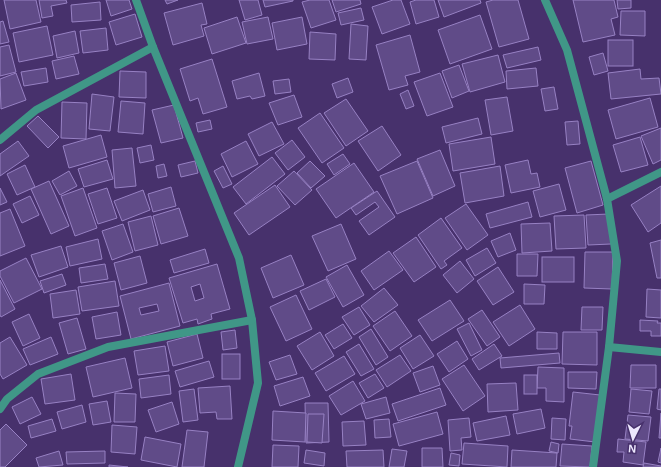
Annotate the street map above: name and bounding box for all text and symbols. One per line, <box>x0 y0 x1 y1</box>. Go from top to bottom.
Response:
north arrow <box>613 419 653 459</box>
text: N <box>628 443 637 455</box>

